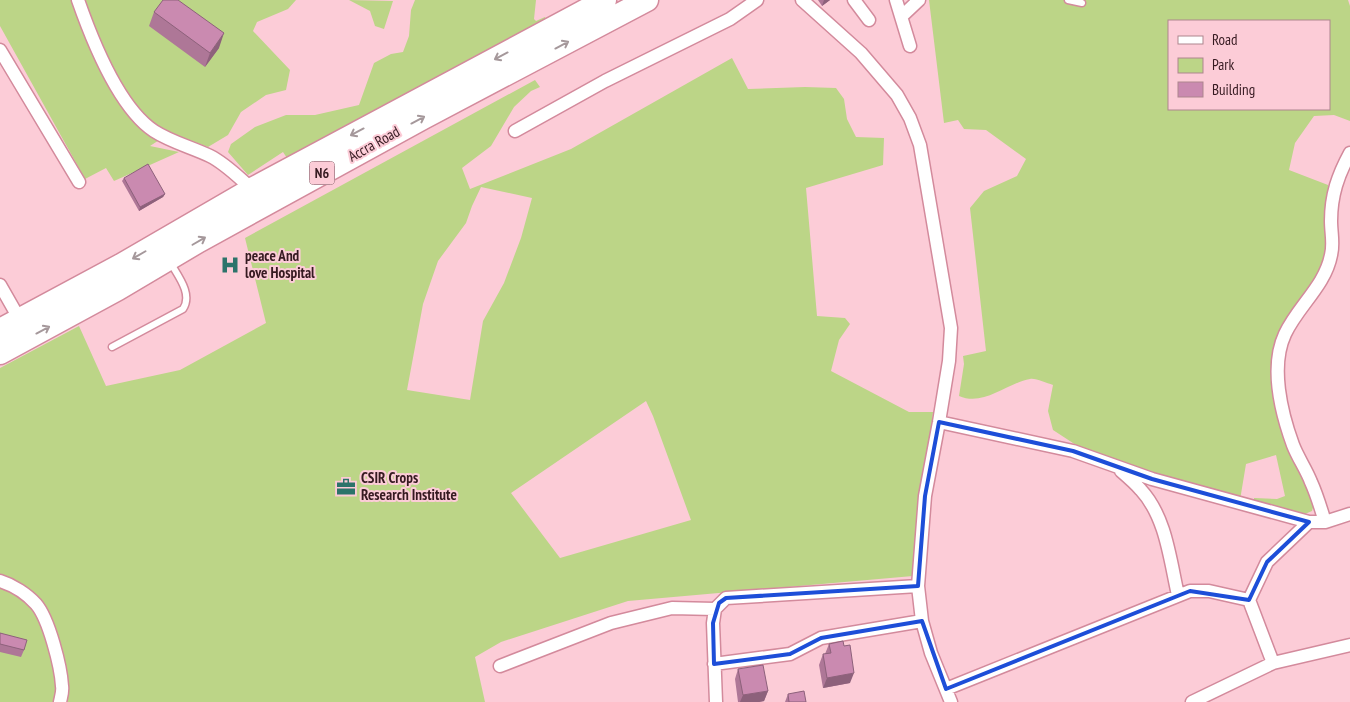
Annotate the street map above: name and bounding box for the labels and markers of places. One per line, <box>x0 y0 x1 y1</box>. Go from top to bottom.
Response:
place label: peace And love Hospital <box>245 246 315 282</box>
hospital icon: peace And love Hospital <box>219 254 241 276</box>
place label: CSIR Crops Research Institute <box>361 468 457 504</box>
office icon: CSIR Crops Research Institute <box>335 476 357 498</box>

